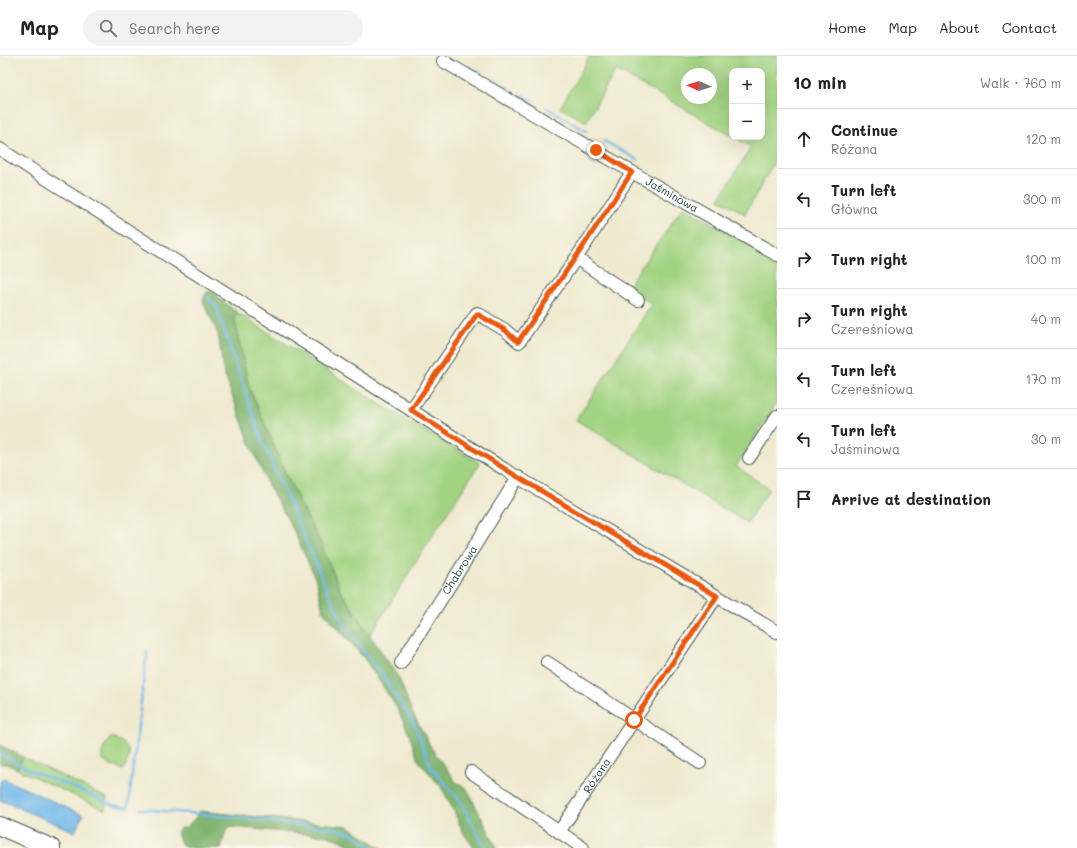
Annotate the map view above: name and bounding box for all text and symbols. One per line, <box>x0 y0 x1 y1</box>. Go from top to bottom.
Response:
search box <box>83 10 363 46</box>
text: Map <box>20 15 59 40</box>
icon: search <box>97 17 119 39</box>
text: Search here <box>129 18 220 38</box>
text: Home <box>828 18 866 37</box>
text: Map <box>888 18 917 37</box>
text: About <box>939 18 980 37</box>
text: Contact <box>1002 18 1057 37</box>
north arrow <box>681 68 717 104</box>
map controls <box>729 68 765 140</box>
button: + <box>729 68 765 104</box>
text: 10 min <box>793 71 847 93</box>
text: Walk · 760 m <box>980 74 1061 91</box>
button: − <box>729 104 765 140</box>
text: Continue <box>831 120 898 140</box>
icon: ahead <box>793 128 815 150</box>
text: 120 m <box>1025 130 1061 147</box>
text: Różana <box>831 140 878 157</box>
route end <box>587 141 605 159</box>
street label: Jaśminowa <box>643 173 701 215</box>
text: Turn left <box>831 180 896 200</box>
icon: left <box>793 188 815 210</box>
text: 300 m <box>1023 190 1061 207</box>
text: Główna <box>831 200 878 217</box>
icon: right <box>793 248 815 270</box>
text: Turn right <box>831 249 908 269</box>
text: 100 m <box>1025 250 1061 267</box>
text: Turn right <box>831 300 908 320</box>
icon: right <box>793 308 815 330</box>
text: 40 m <box>1031 310 1061 327</box>
text: Czereśniowa <box>831 320 914 337</box>
text: Turn left <box>831 360 896 380</box>
icon: left <box>793 368 815 390</box>
text: 170 m <box>1025 370 1061 387</box>
text: Czereśniowa <box>831 380 914 397</box>
text: Turn left <box>831 420 896 440</box>
icon: left <box>793 428 815 450</box>
text: 30 m <box>1031 430 1061 447</box>
text: Jaśminowa <box>831 440 900 457</box>
icon: arrive <box>793 488 815 510</box>
text: Arrive at destination <box>831 489 991 509</box>
street label: Chabrowa <box>438 542 480 597</box>
route start <box>625 711 643 729</box>
street label: Różana <box>579 754 614 796</box>

